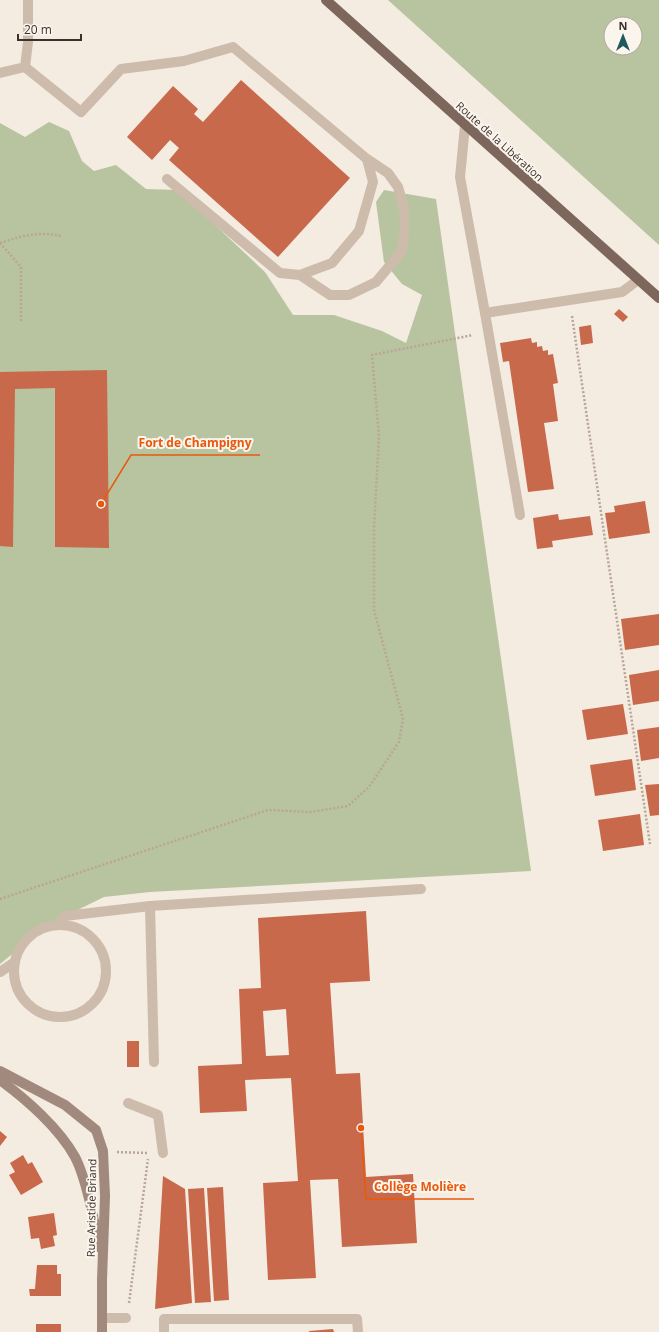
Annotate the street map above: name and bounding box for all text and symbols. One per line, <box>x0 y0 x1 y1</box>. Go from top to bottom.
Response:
scale bar <box>18 16 81 42</box>
north arrow <box>603 16 643 56</box>
text: N <box>619 18 627 33</box>
text: 20 m <box>24 21 52 38</box>
street label: Route de la Libération <box>453 98 547 184</box>
callout: Fort de Champigny <box>131 431 260 455</box>
text: Fort de Champigny <box>139 434 252 451</box>
street label: Rue Aristide Briand <box>83 1159 99 1257</box>
callout: Collège Molière <box>366 1175 474 1199</box>
text: Collège Molière <box>374 1178 466 1195</box>

